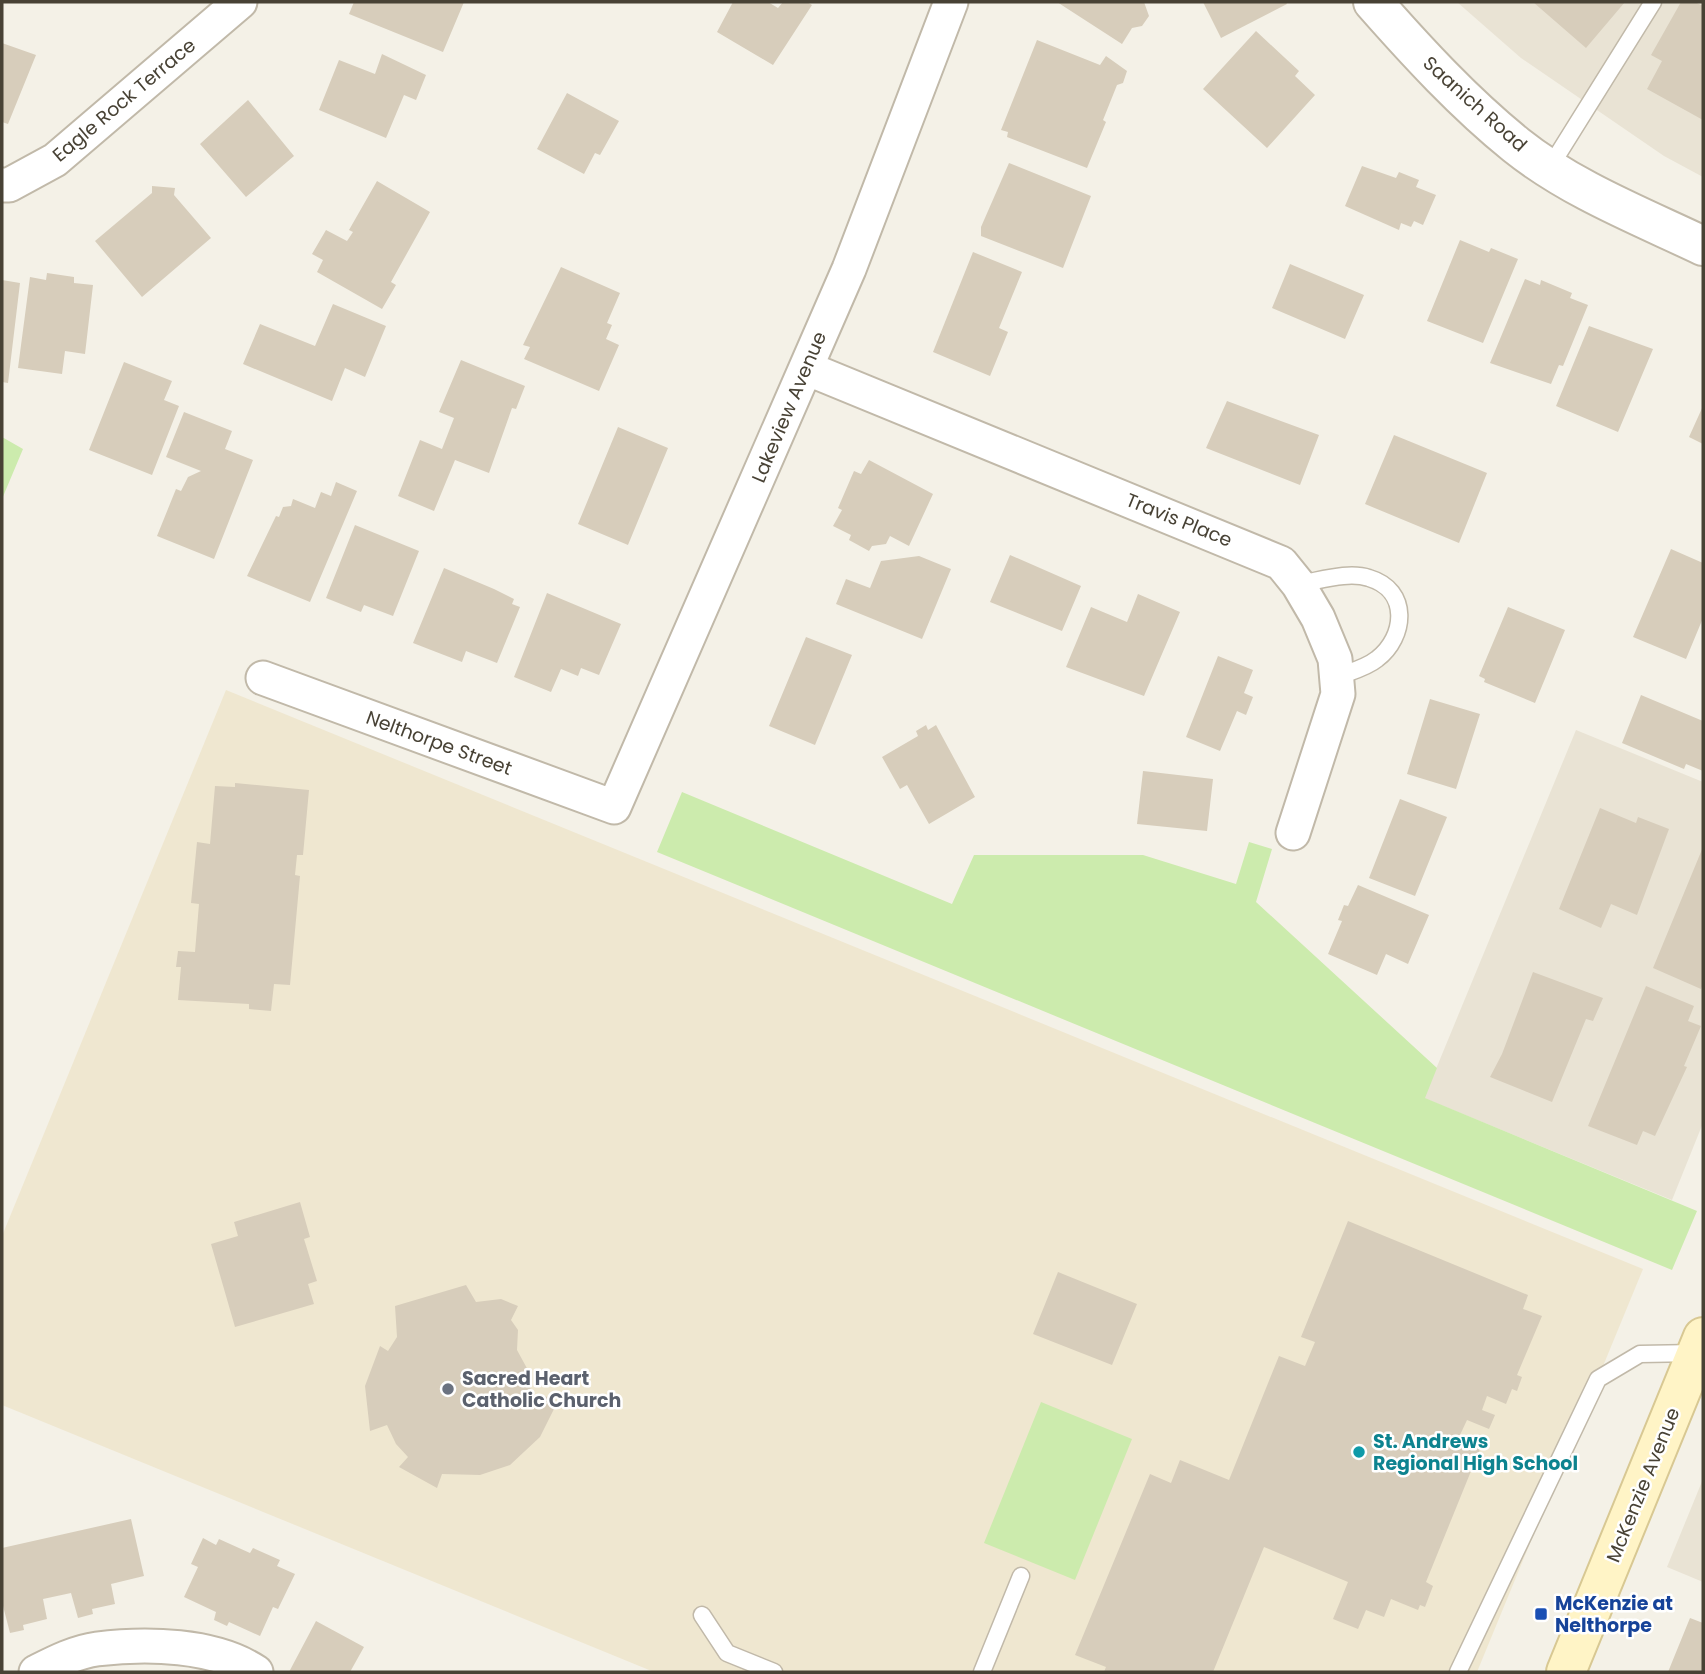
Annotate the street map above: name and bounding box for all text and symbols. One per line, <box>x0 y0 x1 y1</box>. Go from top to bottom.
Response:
street label: Eagle Rock Terrace <box>47 32 201 168</box>
street label: Saanich Road <box>1417 50 1533 158</box>
street label: Lakeview Avenue <box>745 327 833 487</box>
street label: Travis Place <box>1122 486 1236 554</box>
street label: Nelthorpe Street <box>362 704 516 782</box>
place label: Sacred Heart Catholic Church <box>462 1365 621 1414</box>
marker: Sacred Heart Catholic Church <box>440 1381 456 1397</box>
street label: McKenzie Avenue <box>1600 1404 1686 1566</box>
place label: St. Andrews Regional High School <box>1373 1428 1578 1477</box>
marker: St. Andrews Regional High School <box>1351 1444 1367 1460</box>
place label: McKenzie at Nelthorpe <box>1555 1590 1673 1639</box>
marker: McKenzie at Nelthorpe <box>1533 1606 1549 1622</box>

